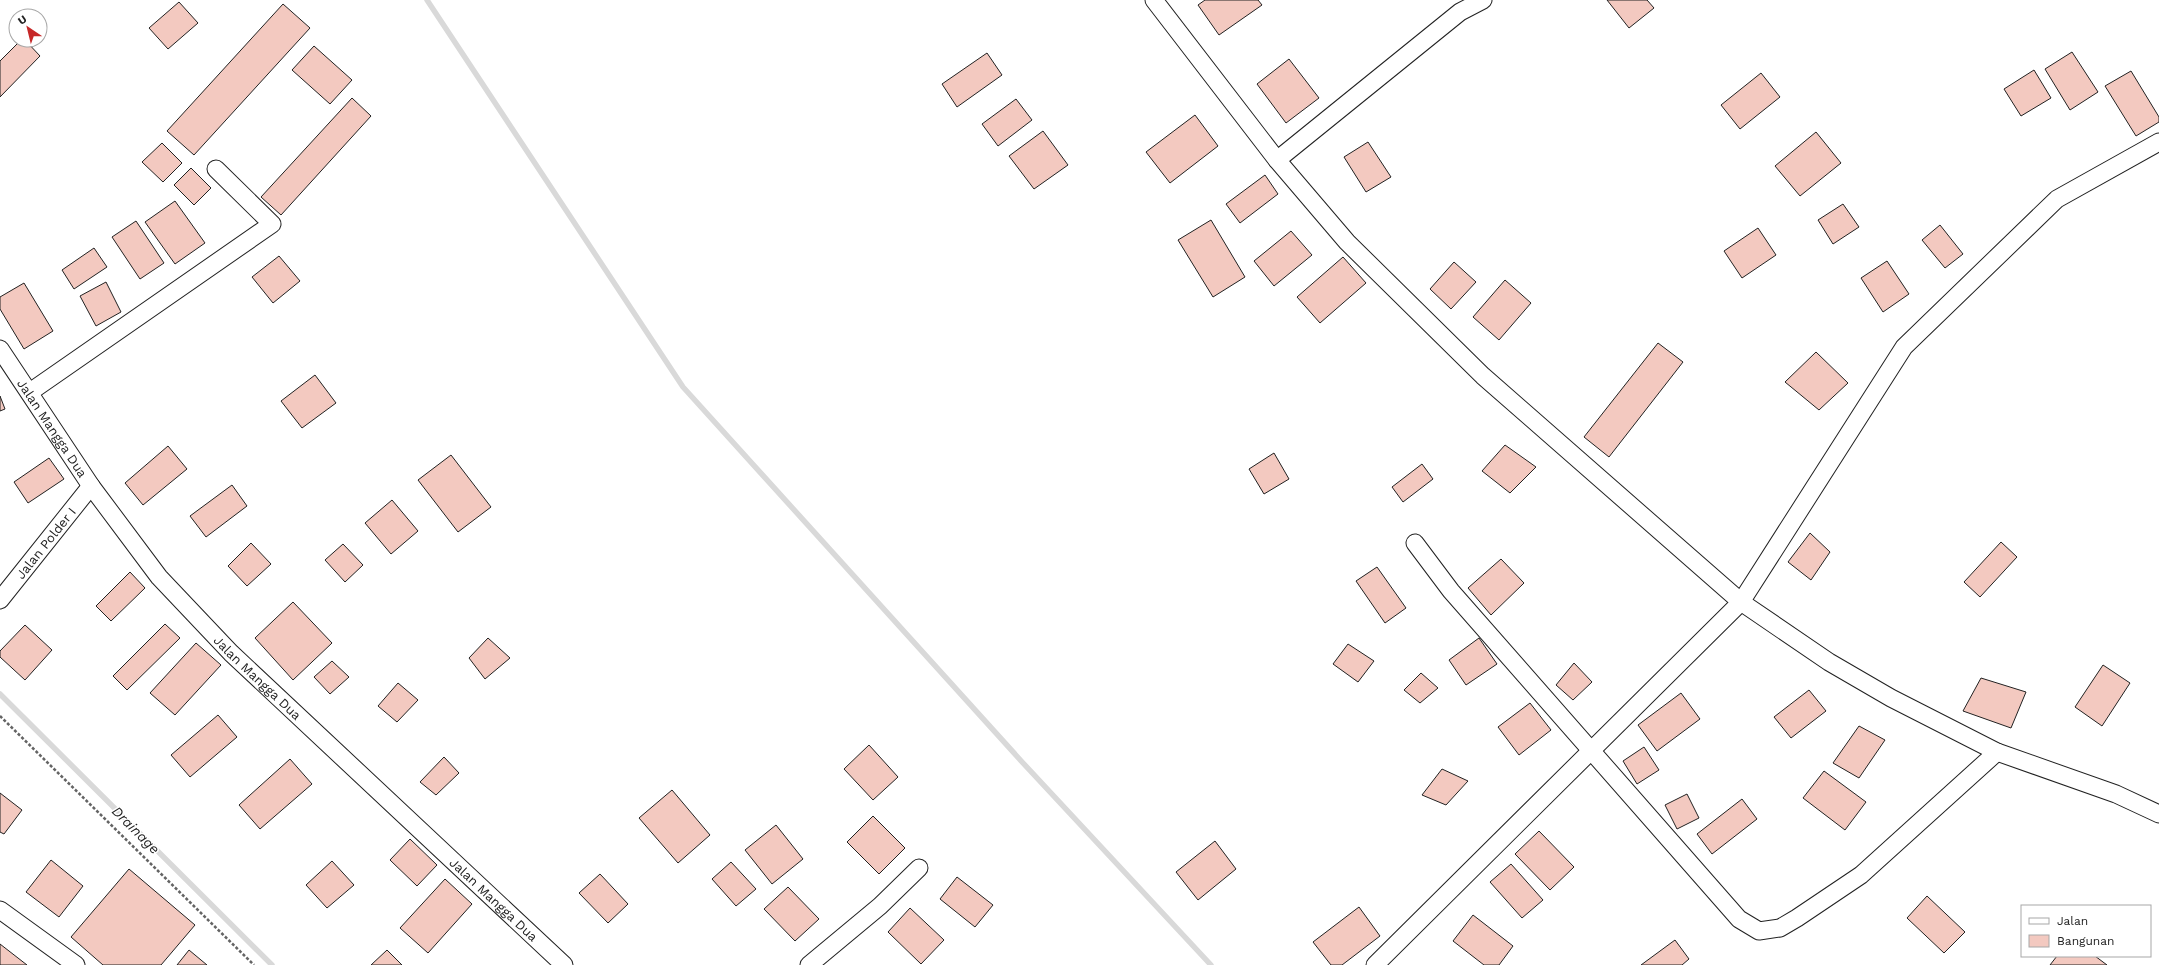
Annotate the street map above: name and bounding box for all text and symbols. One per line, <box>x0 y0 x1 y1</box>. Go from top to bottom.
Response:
north arrow <box>8 8 48 48</box>
text: U <box>16 13 30 28</box>
street label: Jalan Mangga Dua <box>15 376 91 481</box>
street label: Jalan Polder I <box>13 504 79 582</box>
street label: Jalan Mangga Dua <box>211 632 305 723</box>
water label: Drainage <box>109 803 163 857</box>
street label: Jalan Mangga Dua <box>447 855 541 944</box>
legend <box>2021 905 2151 957</box>
text: Jalan <box>2057 914 2088 928</box>
text: Bangunan <box>2057 934 2115 948</box>

